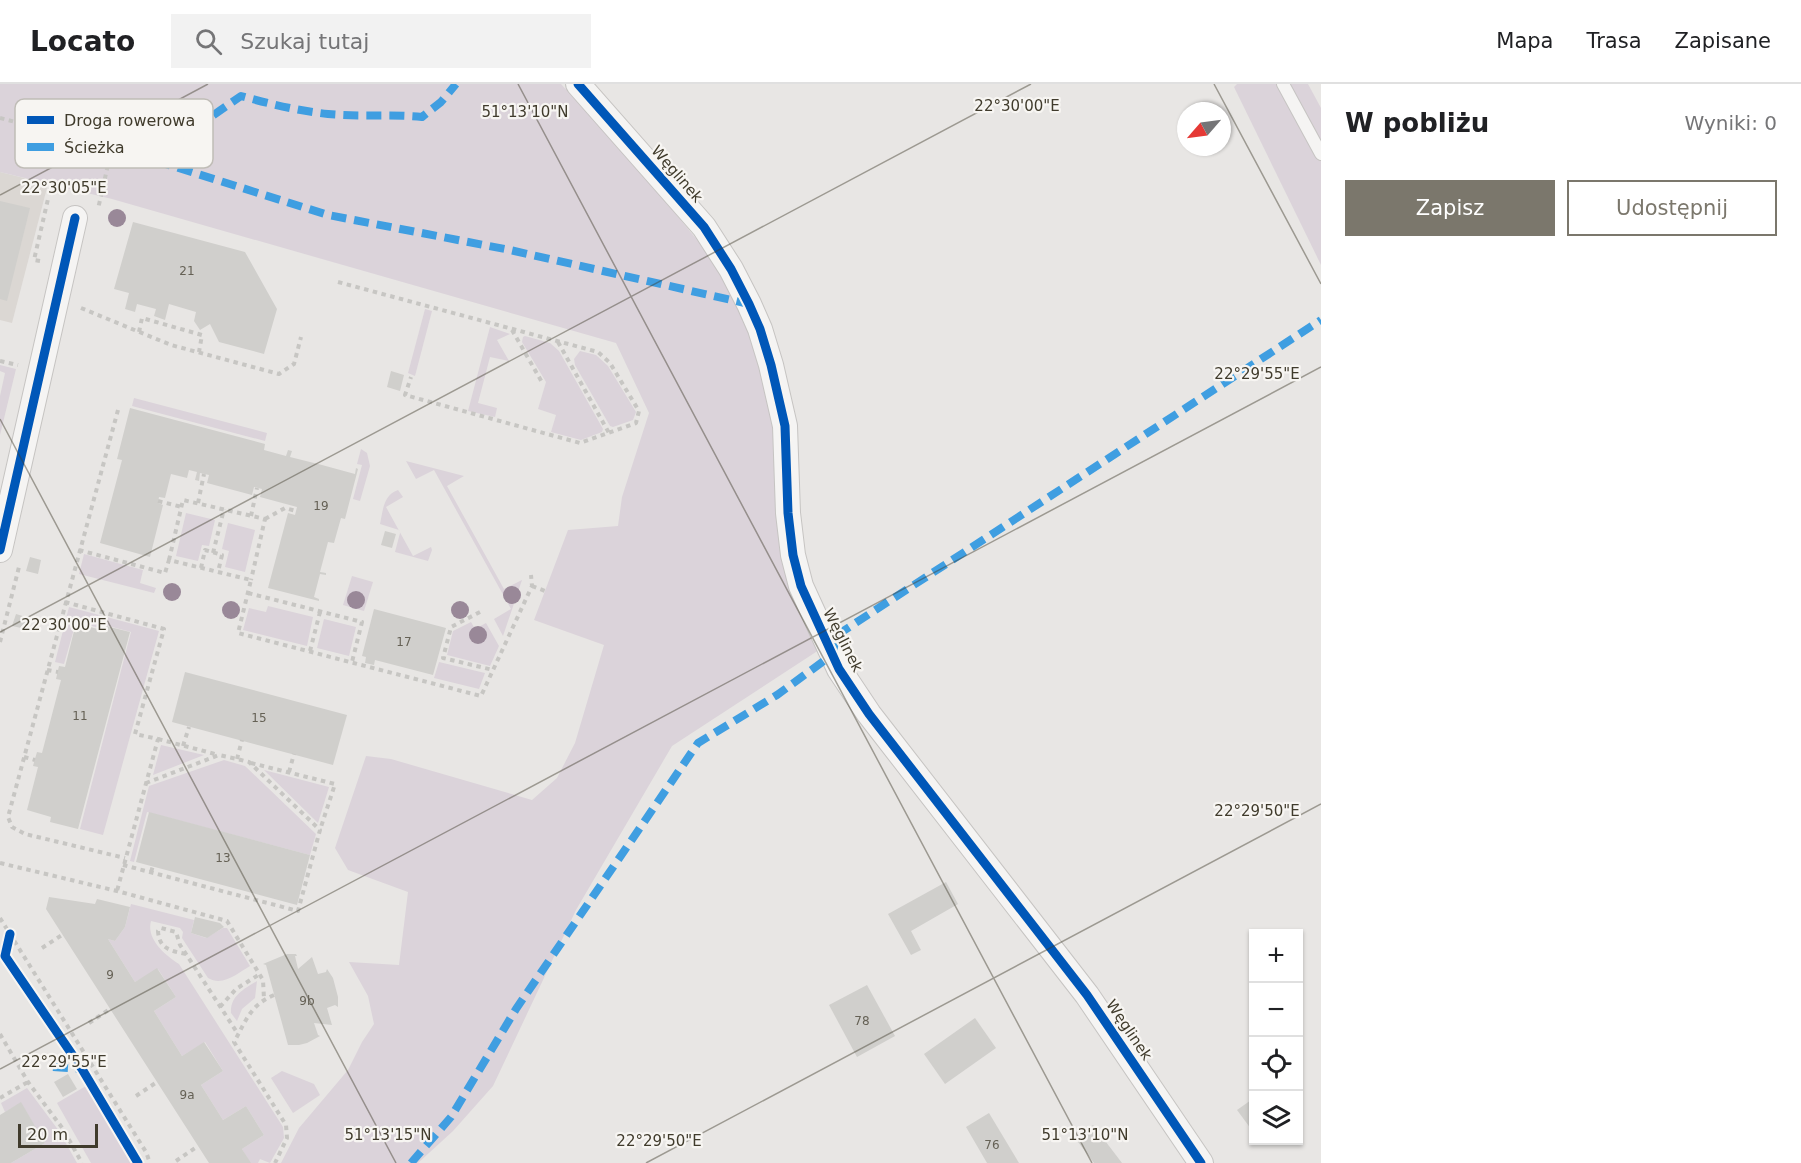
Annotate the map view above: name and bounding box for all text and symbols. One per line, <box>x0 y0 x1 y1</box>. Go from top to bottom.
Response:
search box <box>171 14 591 68</box>
text: Locato <box>30 25 135 58</box>
icon: search <box>192 25 225 58</box>
text: Szukaj tutaj <box>240 29 369 54</box>
text: Mapa <box>1496 29 1553 53</box>
text: Trasa <box>1586 29 1642 53</box>
text: Zapisane <box>1675 29 1771 53</box>
text: 22°30'00"E <box>974 97 1060 115</box>
legend <box>15 99 213 168</box>
north arrow <box>1177 102 1231 156</box>
text: 51°13'10"N <box>481 103 569 121</box>
text: W pobliżu <box>1345 108 1489 138</box>
text: Droga rowerowa <box>64 111 195 130</box>
text: Wyniki: 0 <box>1685 111 1777 135</box>
text: Ścieżka <box>64 138 124 157</box>
street label: Węglinek <box>647 142 707 206</box>
text: 22°30'05"E <box>21 179 107 197</box>
button: Zapisz <box>1345 180 1555 236</box>
button: Udostępnij <box>1567 180 1777 236</box>
house number: 21 <box>179 264 195 278</box>
text: 22°29'55"E <box>1214 365 1300 383</box>
house number: 19 <box>313 499 329 513</box>
street label: Węglinek <box>819 605 867 675</box>
text: 22°30'00"E <box>21 616 107 634</box>
house number: 17 <box>396 635 412 649</box>
house number: 11 <box>72 709 88 723</box>
house number: 15 <box>251 711 267 725</box>
text: 22°29'50"E <box>1214 802 1300 820</box>
house number: 13 <box>215 851 231 865</box>
map controls <box>1249 929 1303 1145</box>
button: + <box>1249 929 1303 983</box>
house number: 9 <box>106 968 114 982</box>
button: − <box>1249 983 1303 1037</box>
house number: 9b <box>299 994 315 1008</box>
street label: Węglinek <box>1102 996 1156 1064</box>
house number: 78 <box>854 1014 870 1028</box>
button: locate <box>1249 1037 1303 1091</box>
text: 22°29'55"E <box>21 1053 107 1071</box>
house number: 9a <box>180 1088 195 1102</box>
button: layers <box>1249 1091 1303 1145</box>
scale bar <box>18 1121 98 1148</box>
text: 20 m <box>27 1125 68 1144</box>
text: 51°13'15"N <box>344 1126 432 1144</box>
text: 51°13'10"N <box>1041 1126 1129 1144</box>
text: 22°29'50"E <box>616 1132 702 1150</box>
house number: 76 <box>984 1138 1000 1152</box>

